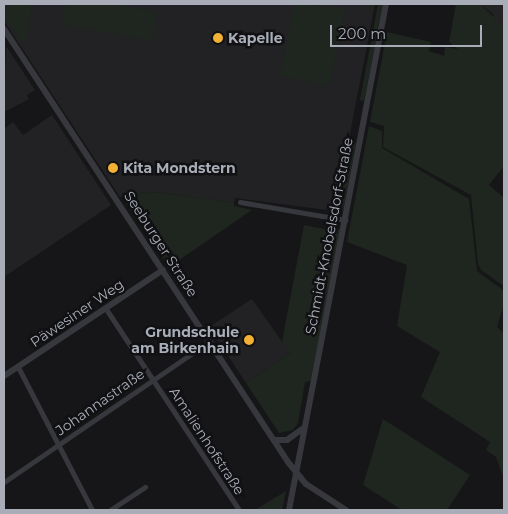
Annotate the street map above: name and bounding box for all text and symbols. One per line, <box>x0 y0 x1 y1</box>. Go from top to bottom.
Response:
scale bar <box>333 15 486 47</box>
text: 200 m <box>338 24 386 43</box>
place label: Kapelle <box>228 30 283 46</box>
marker: Kapelle <box>212 32 224 44</box>
street label: Schmidt-Knobelsdorf-Straße <box>302 136 356 336</box>
place label: Kita Mondstern <box>123 160 236 176</box>
marker: Kita Mondstern <box>107 162 119 174</box>
street label: Seeburger Straße <box>121 188 201 300</box>
street label: Päwesiner Weg <box>27 276 127 350</box>
place label: Grundschule am Birkenhain <box>131 324 239 357</box>
marker: Grundschule am Birkenhain <box>243 334 255 346</box>
street label: Johannastraße <box>52 365 148 439</box>
street label: Amalienhofstraße <box>166 384 248 498</box>

